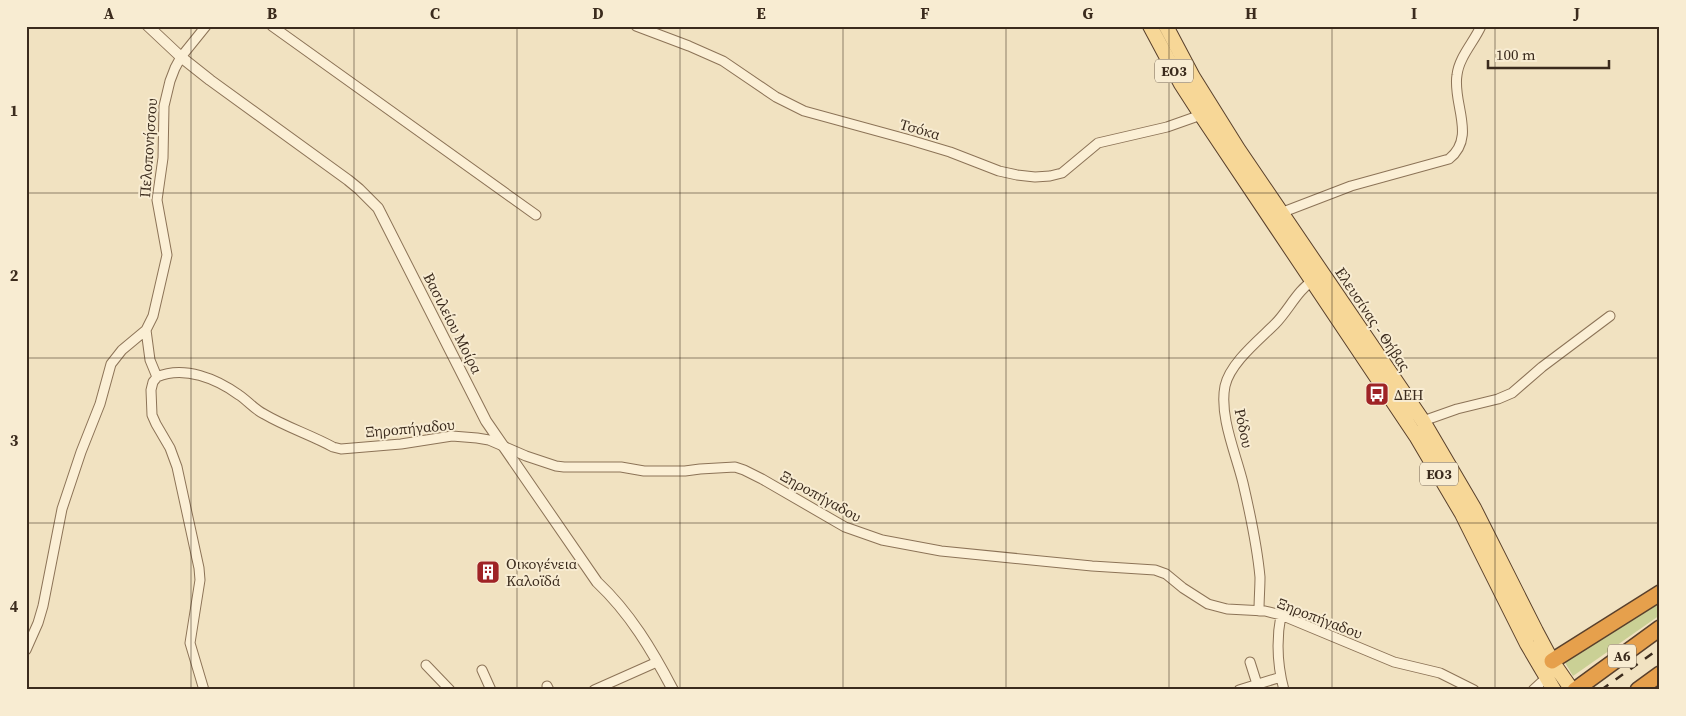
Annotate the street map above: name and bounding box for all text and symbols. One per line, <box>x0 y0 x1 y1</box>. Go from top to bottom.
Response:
text: A <box>104 2 115 24</box>
text: B <box>267 2 278 24</box>
text: C <box>430 2 440 24</box>
text: D <box>592 2 604 24</box>
text: E <box>756 2 766 24</box>
text: F <box>920 2 930 24</box>
text: G <box>1083 2 1094 24</box>
text: H <box>1245 2 1257 24</box>
text: I <box>1411 2 1417 24</box>
text: J <box>1573 2 1580 24</box>
scale bar <box>1488 38 1610 70</box>
text: 100 m <box>1496 44 1536 65</box>
road number: ΕΟ3 <box>1155 59 1193 82</box>
street label: Πελοπονήσσου <box>134 97 162 198</box>
text: 1 <box>10 99 18 121</box>
street label: Τσόκα <box>897 113 943 145</box>
street label: Ελευσίνας - Θήβας <box>1330 263 1416 375</box>
text: 2 <box>10 264 19 286</box>
street label: Βασιλείου Μοίρα <box>419 269 488 378</box>
bus stop icon: ΔΕΗ <box>1364 381 1390 407</box>
place label: ΔΕΗ <box>1394 384 1424 405</box>
street label: Ρόδου <box>1230 406 1258 450</box>
street label: Ξηροπήγαδου <box>365 414 456 442</box>
text: 3 <box>10 429 19 451</box>
road number: ΕΟ3 <box>1420 462 1458 486</box>
street label: Ξηροπήγαδου <box>777 465 865 527</box>
place label: Οικογένεια Καλοϊδά <box>506 553 578 591</box>
building icon: Οικογένεια Καλοϊδά <box>475 559 501 585</box>
street label: Ξηροπήγαδου <box>1275 592 1366 644</box>
text: 4 <box>10 595 19 617</box>
road number: Α6 <box>1608 644 1636 668</box>

